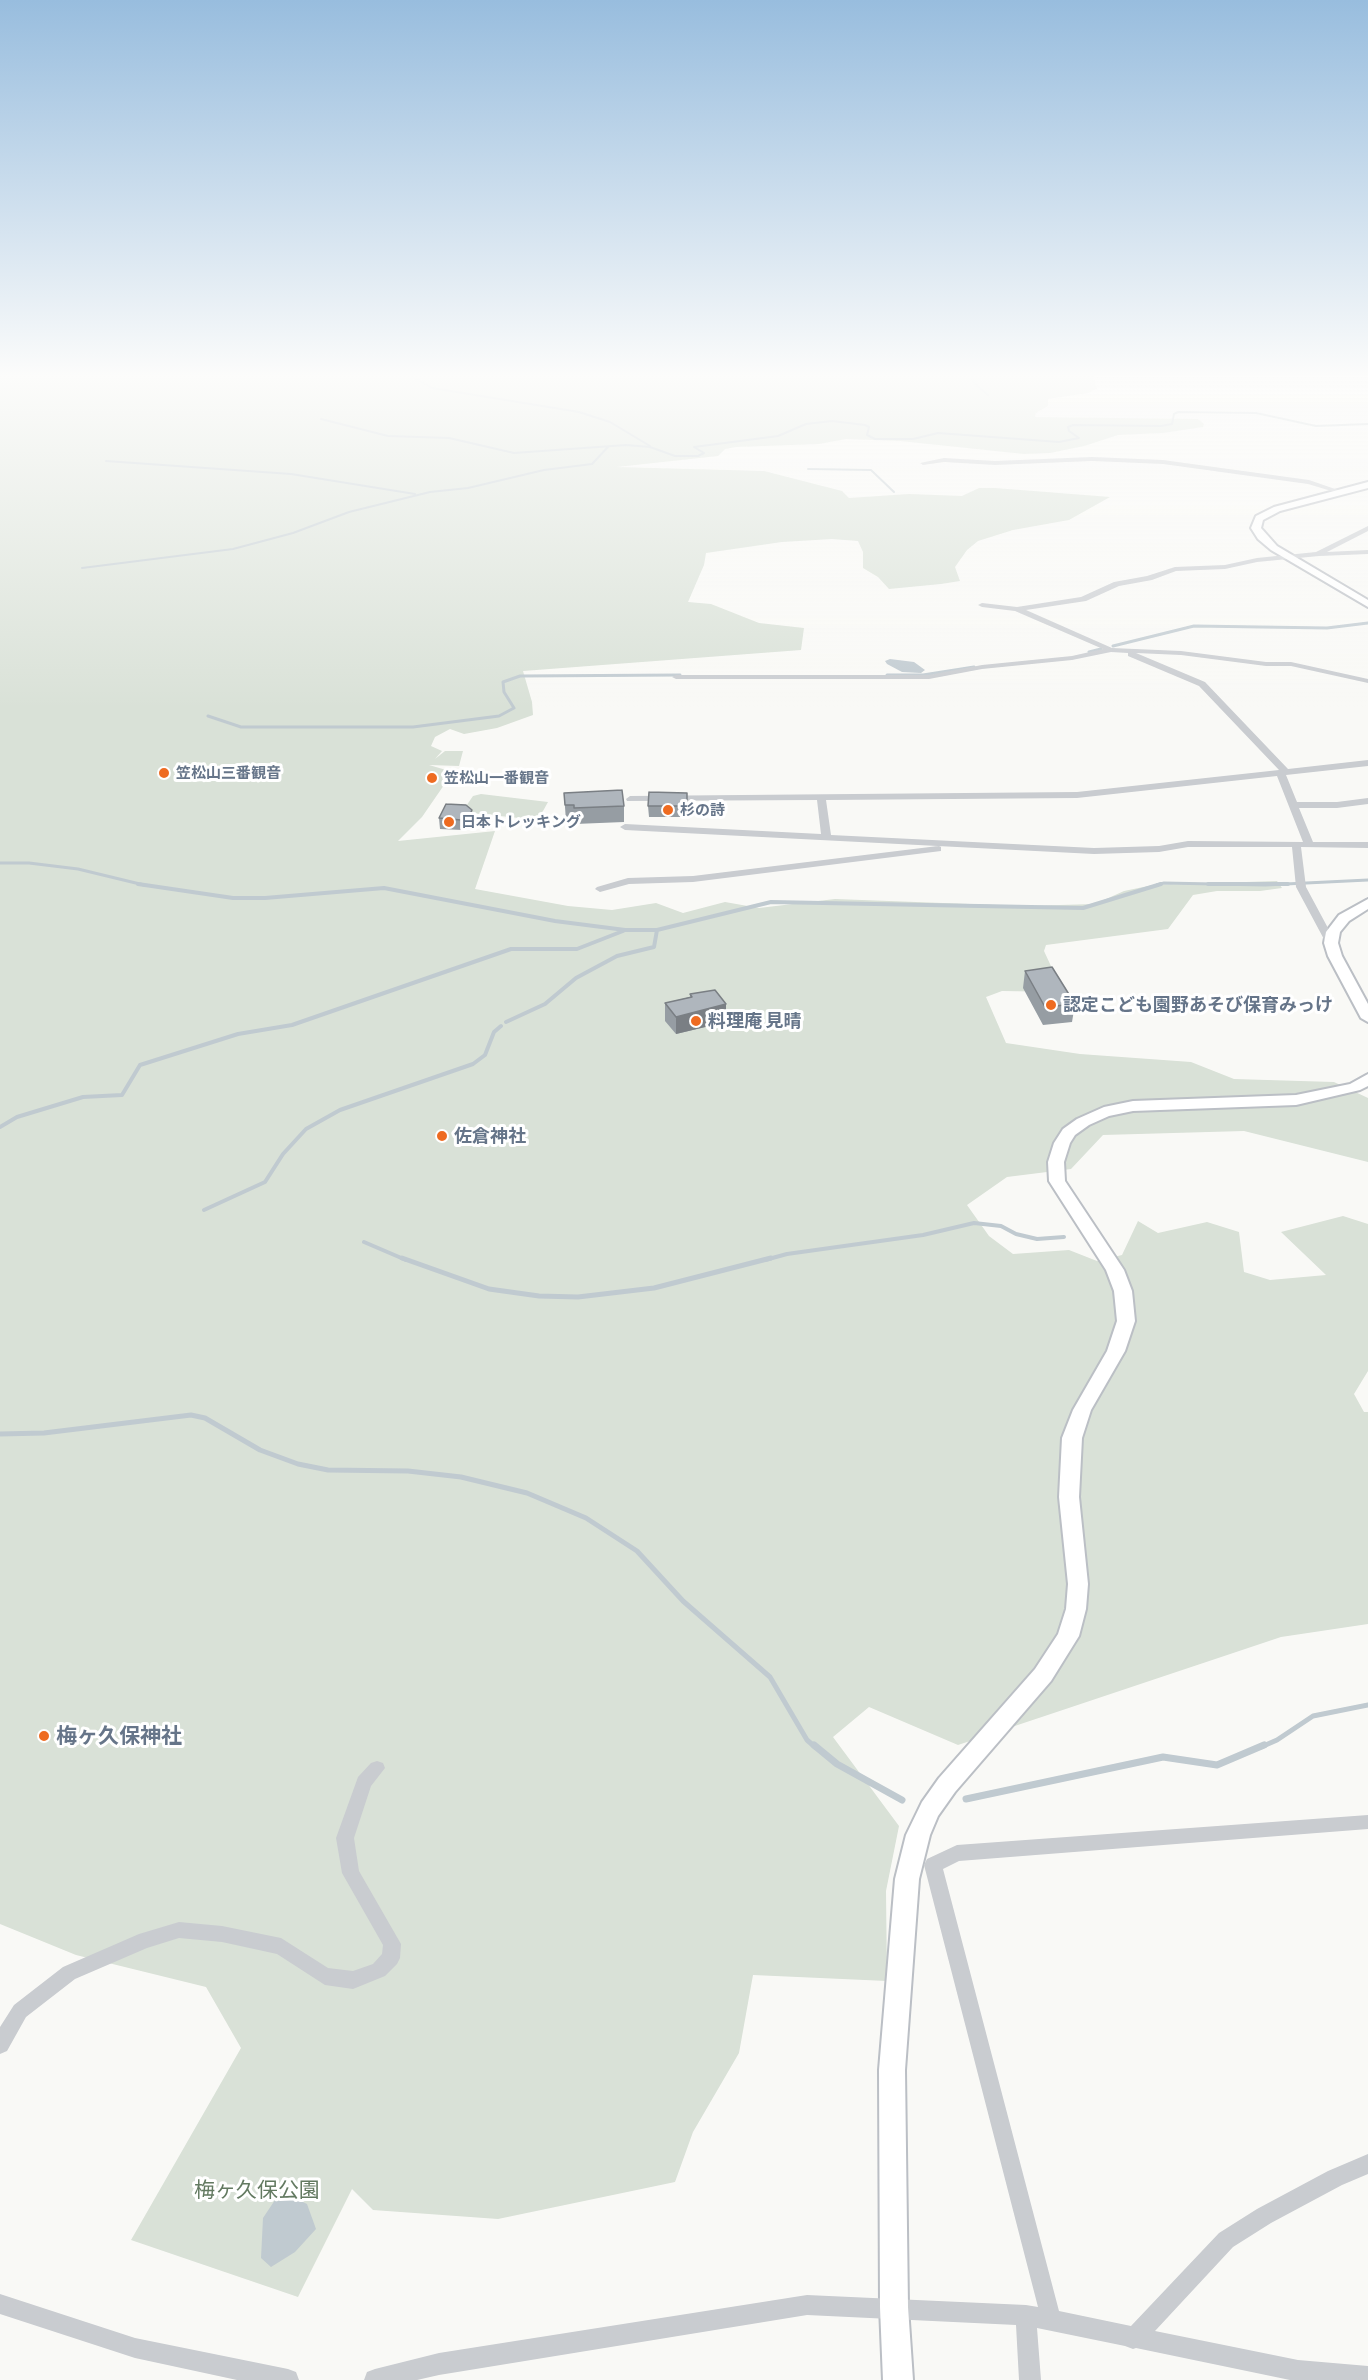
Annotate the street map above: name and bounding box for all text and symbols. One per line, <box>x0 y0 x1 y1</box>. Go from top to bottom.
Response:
place label: 笠松山三番観音 <box>176 764 281 782</box>
marker: 笠松山三番観音 <box>157 766 171 780</box>
place label: 笠松山一番観音 <box>444 769 549 787</box>
marker: 笠松山一番観音 <box>425 771 439 785</box>
place label: 杉の詩 <box>680 801 725 819</box>
marker: 杉の詩 <box>661 803 675 817</box>
place label: 日本トレッキング <box>461 813 581 831</box>
marker: 日本トレッキング <box>442 815 456 829</box>
place label: 認定こども園野あそび保育みっけ <box>1063 994 1333 1016</box>
marker: 認定こども園野あそび保育みっけ <box>1044 998 1058 1012</box>
place label: 料理庵 見晴 <box>708 1010 801 1032</box>
marker: 料理庵 見晴 <box>689 1014 703 1028</box>
place label: 佐倉神社 <box>454 1125 526 1147</box>
marker: 佐倉神社 <box>435 1129 449 1143</box>
place label: 梅ヶ久保神社 <box>56 1723 182 1749</box>
marker: 梅ヶ久保神社 <box>37 1729 51 1743</box>
park label: 梅ヶ久保公園 <box>194 2177 320 2203</box>

